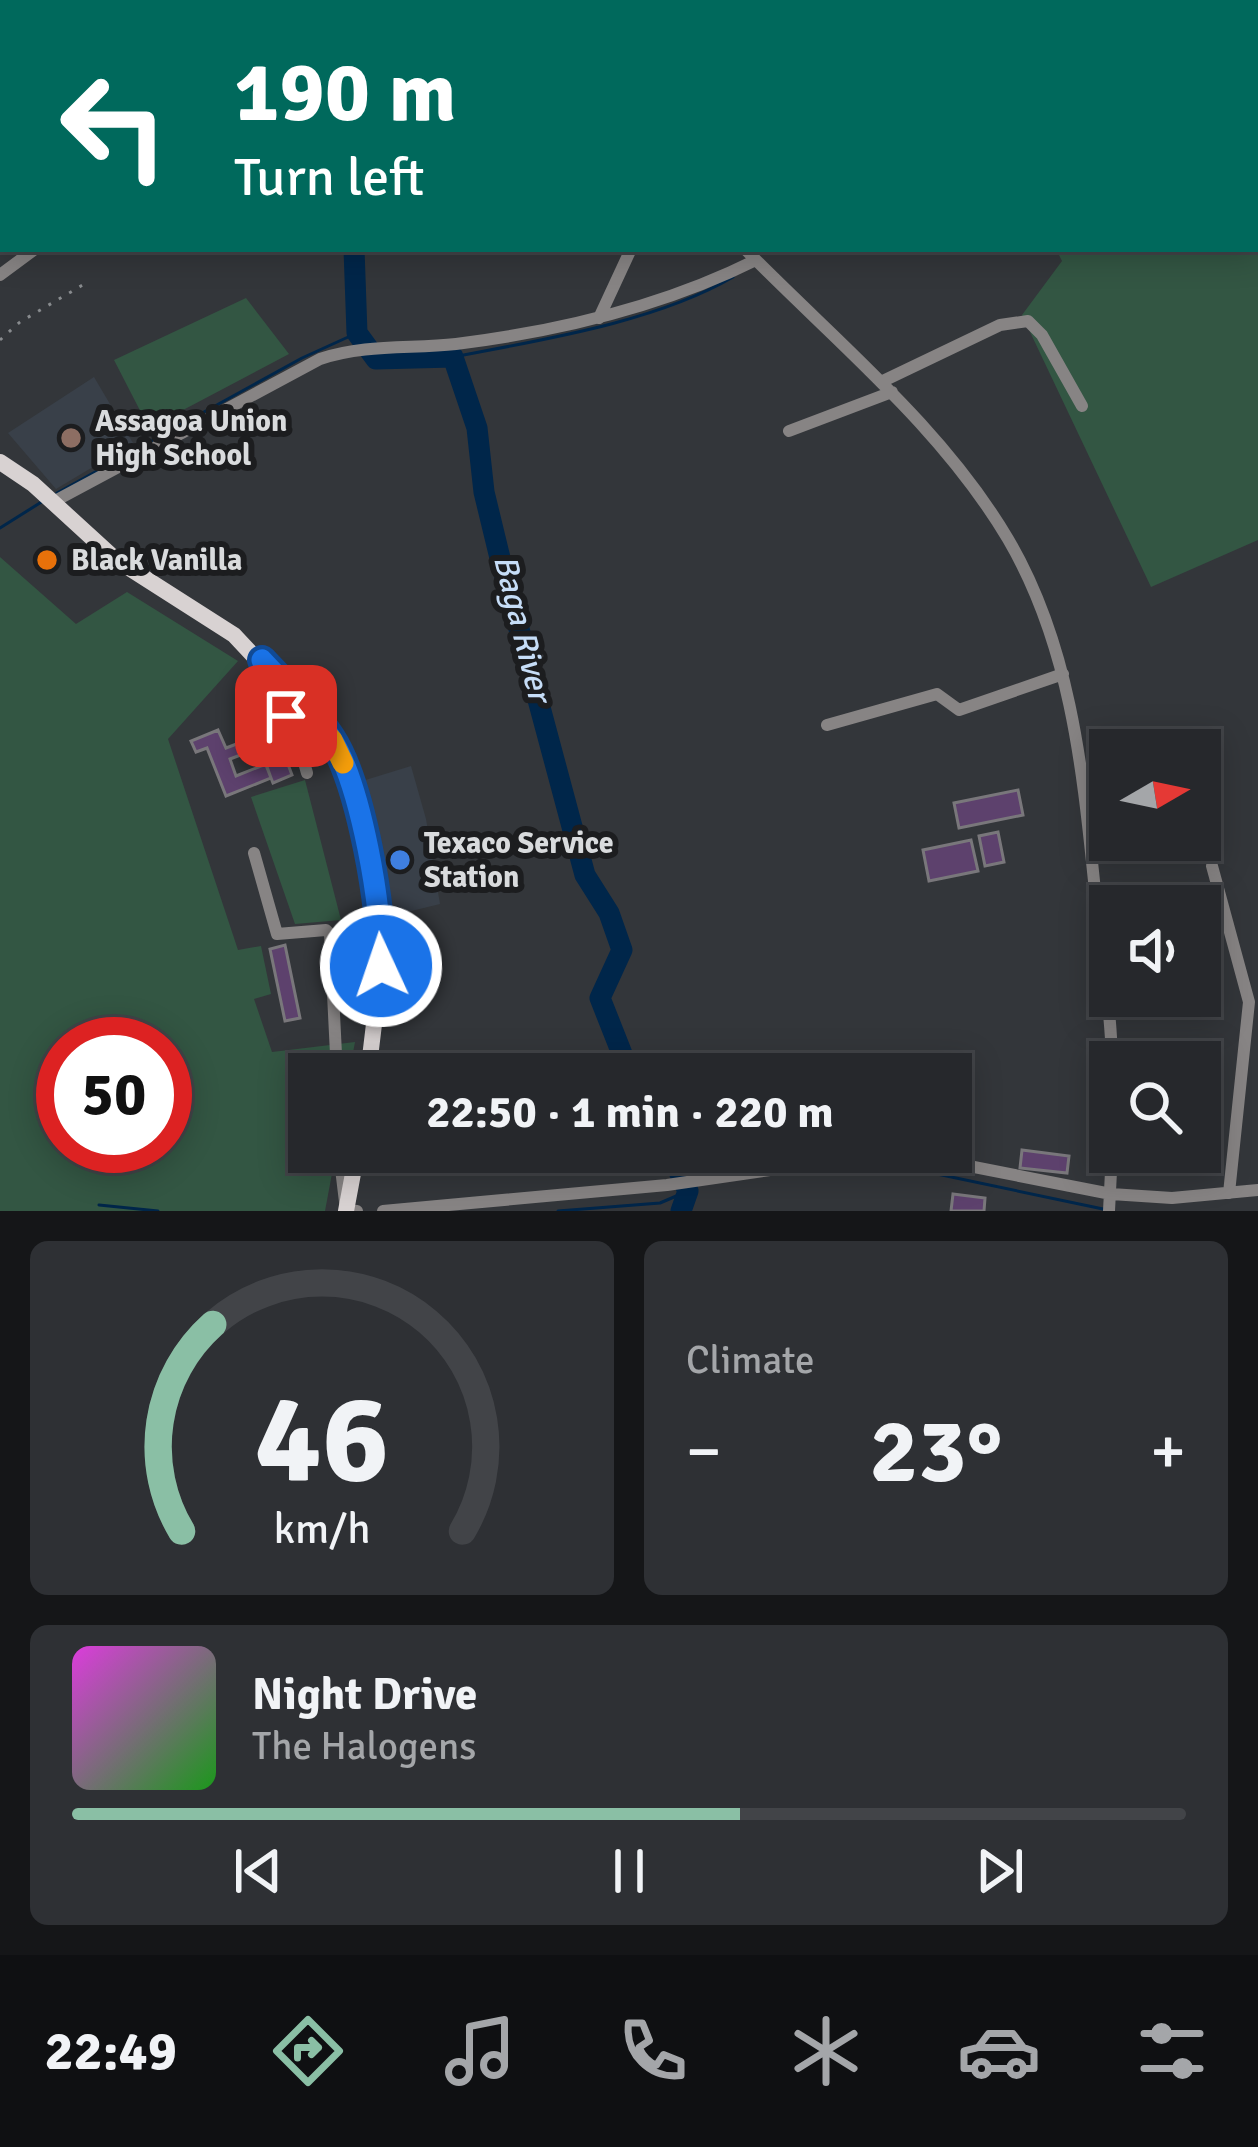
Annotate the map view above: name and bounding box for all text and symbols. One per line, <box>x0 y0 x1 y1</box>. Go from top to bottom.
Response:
text: 190 m <box>234 41 456 145</box>
icon: left <box>36 48 192 204</box>
text: Turn left <box>234 144 424 211</box>
place label: Assagoa Union High School <box>95 403 287 474</box>
marker: Assagoa Union High School <box>58 425 84 451</box>
place label: Black Vanilla <box>71 542 243 579</box>
marker: Black Vanilla <box>34 547 60 573</box>
water label: Baga River <box>484 550 561 710</box>
pin <box>235 665 337 767</box>
icon: arrive <box>253 683 319 749</box>
north arrow <box>1089 729 1221 861</box>
map controls <box>1089 729 1221 1173</box>
place label: Texaco Service Station <box>424 825 614 896</box>
marker: Texaco Service Station <box>387 847 413 873</box>
button: sound <box>1089 885 1221 1017</box>
position arrow <box>318 903 444 1029</box>
speed limit sign: 50 <box>36 1017 192 1173</box>
button: search <box>1089 1041 1221 1173</box>
text: 22:50 · 1 min · 220 m <box>426 1085 834 1140</box>
text: Climate <box>686 1336 815 1384</box>
text: 46 <box>255 1363 389 1516</box>
text: 23° <box>869 1396 1003 1507</box>
text: − <box>686 1411 722 1492</box>
text: + <box>1150 1411 1186 1492</box>
text: km/h <box>273 1503 371 1556</box>
text: Night Drive <box>252 1667 477 1722</box>
text: The Halogens <box>252 1722 476 1770</box>
icon: previous <box>225 1838 291 1904</box>
icon: pause <box>596 1838 662 1904</box>
icon: next <box>967 1838 1033 1904</box>
icon: directions <box>266 2009 350 2093</box>
icon: music <box>438 2009 522 2093</box>
icon: phone <box>611 2009 695 2093</box>
icon: climate <box>784 2009 868 2093</box>
icon: car <box>957 2009 1041 2093</box>
icon: filters <box>1130 2009 1214 2093</box>
text: 22:49 <box>44 2018 177 2085</box>

